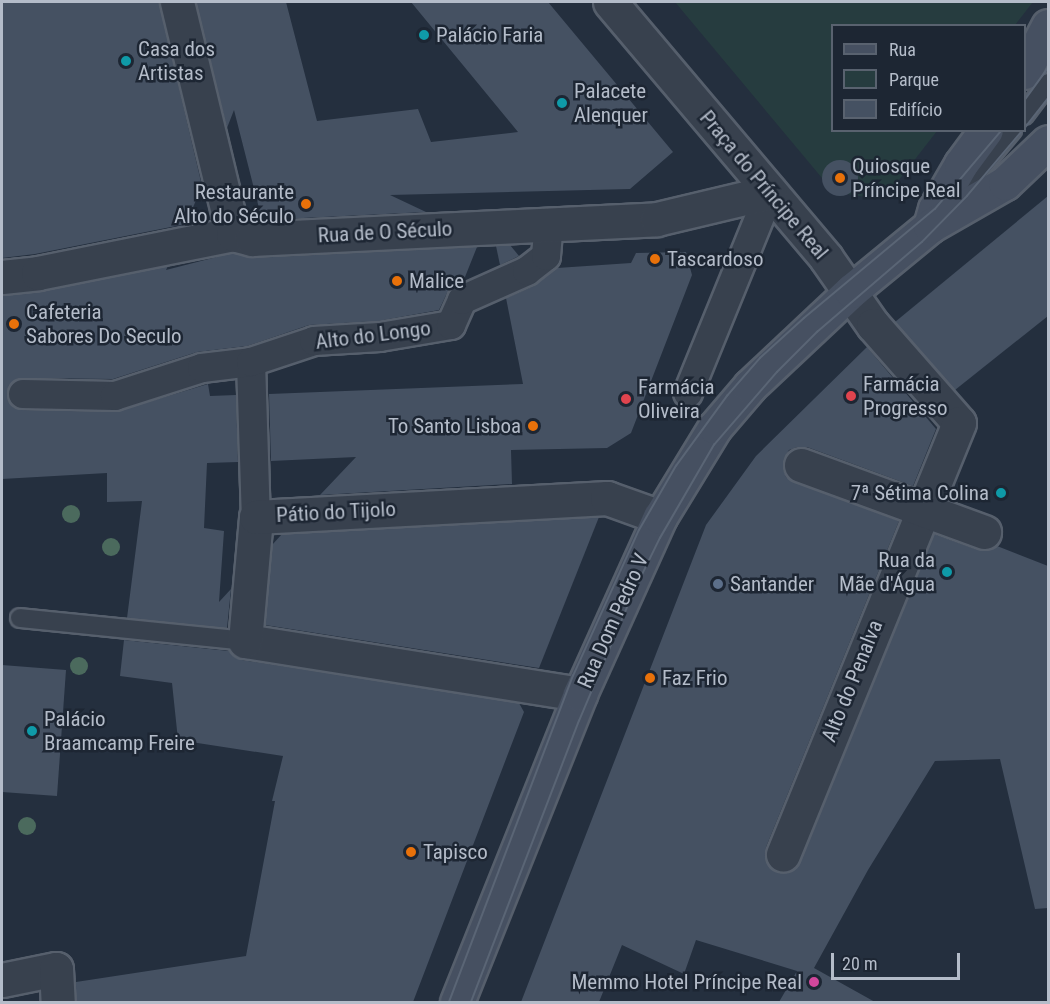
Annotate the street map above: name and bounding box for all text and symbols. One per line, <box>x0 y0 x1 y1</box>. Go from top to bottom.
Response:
place label: Palácio Faria <box>436 22 543 48</box>
legend <box>831 24 1026 132</box>
marker: Palácio Faria <box>417 28 431 42</box>
place label: Casa dos Artistas <box>138 36 215 86</box>
text: Rua <box>889 39 916 60</box>
marker: Casa dos Artistas <box>119 54 133 68</box>
text: Parque <box>889 69 939 90</box>
place label: Palacete Alenquer <box>574 78 648 128</box>
marker: Palacete Alenquer <box>555 96 569 110</box>
text: Edifício <box>889 99 942 120</box>
street label: Praça do Príncipe Real <box>694 105 834 265</box>
place label: Quiosque Príncipe Real <box>852 153 961 203</box>
marker: Quiosque Príncipe Real <box>833 171 847 185</box>
place label: Restaurante Alto do Século <box>174 179 294 229</box>
marker: Restaurante Alto do Século <box>299 197 313 211</box>
street label: Rua de O Século <box>317 216 453 248</box>
place label: Tascardoso <box>667 246 763 272</box>
marker: Tascardoso <box>648 252 662 266</box>
place label: Malice <box>409 268 464 294</box>
marker: Malice <box>390 274 404 288</box>
place label: Cafeteria Sabores Do Seculo <box>26 299 182 349</box>
street label: Alto do Longo <box>314 315 432 355</box>
marker: Cafeteria Sabores Do Seculo <box>7 317 21 331</box>
place label: Farmácia Progresso <box>863 371 947 421</box>
place label: Farmácia Oliveira <box>638 374 715 424</box>
marker: Farmácia Progresso <box>844 389 858 403</box>
marker: Farmácia Oliveira <box>619 392 633 406</box>
place label: To Santo Lisboa <box>388 413 521 439</box>
marker: To Santo Lisboa <box>526 419 540 433</box>
place label: 7ª Sétima Colina <box>851 480 989 506</box>
marker: 7ª Sétima Colina <box>994 486 1008 500</box>
street label: Pátio do Tijolo <box>275 496 397 528</box>
place label: Rua da Mãe d'Água <box>839 547 935 597</box>
street label: Rua Dom Pedro V <box>572 550 654 692</box>
marker: Rua da Mãe d'Água <box>940 565 954 579</box>
place label: Santander <box>730 571 814 597</box>
marker: Santander <box>711 577 725 591</box>
street label: Alto do Penalva <box>816 616 888 746</box>
place label: Faz Frio <box>662 665 727 691</box>
marker: Faz Frio <box>643 671 657 685</box>
place label: Palácio Braamcamp Freire <box>44 706 195 756</box>
marker: Palácio Braamcamp Freire <box>25 724 39 738</box>
place label: Tapisco <box>423 839 488 865</box>
marker: Tapisco <box>404 845 418 859</box>
scale bar <box>834 941 963 979</box>
text: 20 m <box>842 953 877 974</box>
place label: Memmo Hotel Príncipe Real <box>571 969 802 995</box>
marker: Memmo Hotel Príncipe Real <box>807 975 821 989</box>

